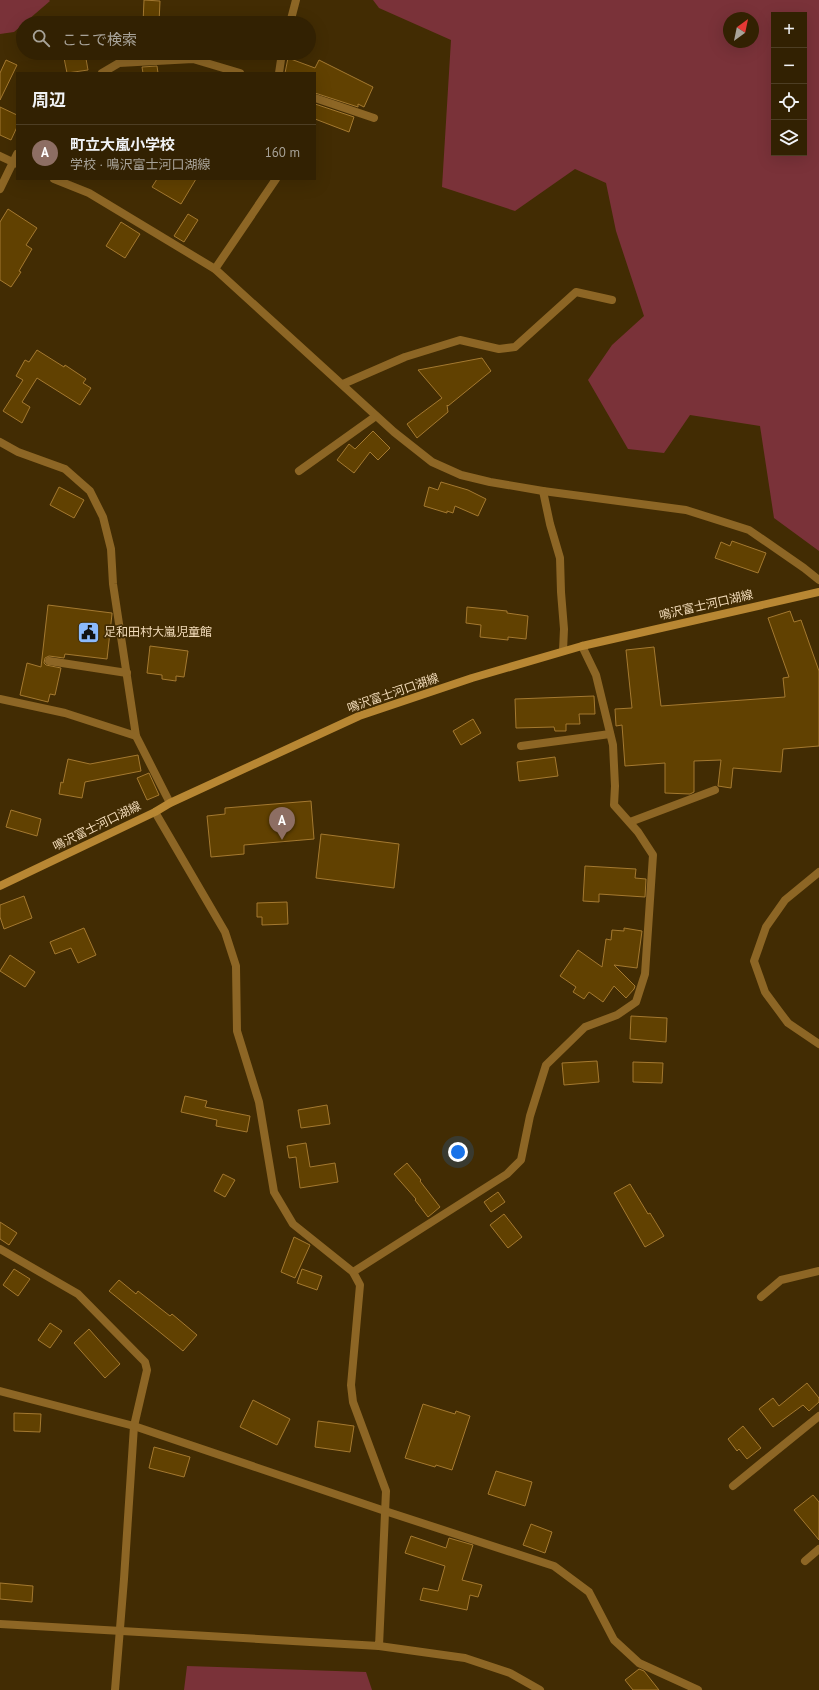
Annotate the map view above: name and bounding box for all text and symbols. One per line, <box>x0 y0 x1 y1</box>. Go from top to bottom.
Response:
north arrow <box>723 12 759 48</box>
map controls <box>771 12 807 156</box>
button: + <box>771 12 807 48</box>
search box <box>16 16 316 60</box>
icon: search <box>30 27 52 49</box>
text: ここで検索 <box>62 30 137 49</box>
button: − <box>771 48 807 84</box>
button: locate <box>771 84 807 120</box>
text: 周辺 <box>32 89 66 111</box>
button: layers <box>771 120 807 156</box>
text: 町立大嵐小学校 <box>70 135 175 154</box>
text: A <box>41 144 49 161</box>
text: 160 m <box>265 144 300 161</box>
text: 学校 · 鳴沢富士河口湖線 <box>70 156 210 173</box>
street label: 鳴沢富士河口湖線 <box>657 586 754 623</box>
public building icon: 足和田村大嵐児童館 <box>76 619 102 645</box>
place label: 足和田村大嵐児童館 <box>104 624 212 639</box>
street label: 鳴沢富士河口湖線 <box>345 670 441 715</box>
street label: 鳴沢富士河口湖線 <box>50 798 143 853</box>
pin: A <box>269 807 295 840</box>
your location <box>448 1142 468 1162</box>

